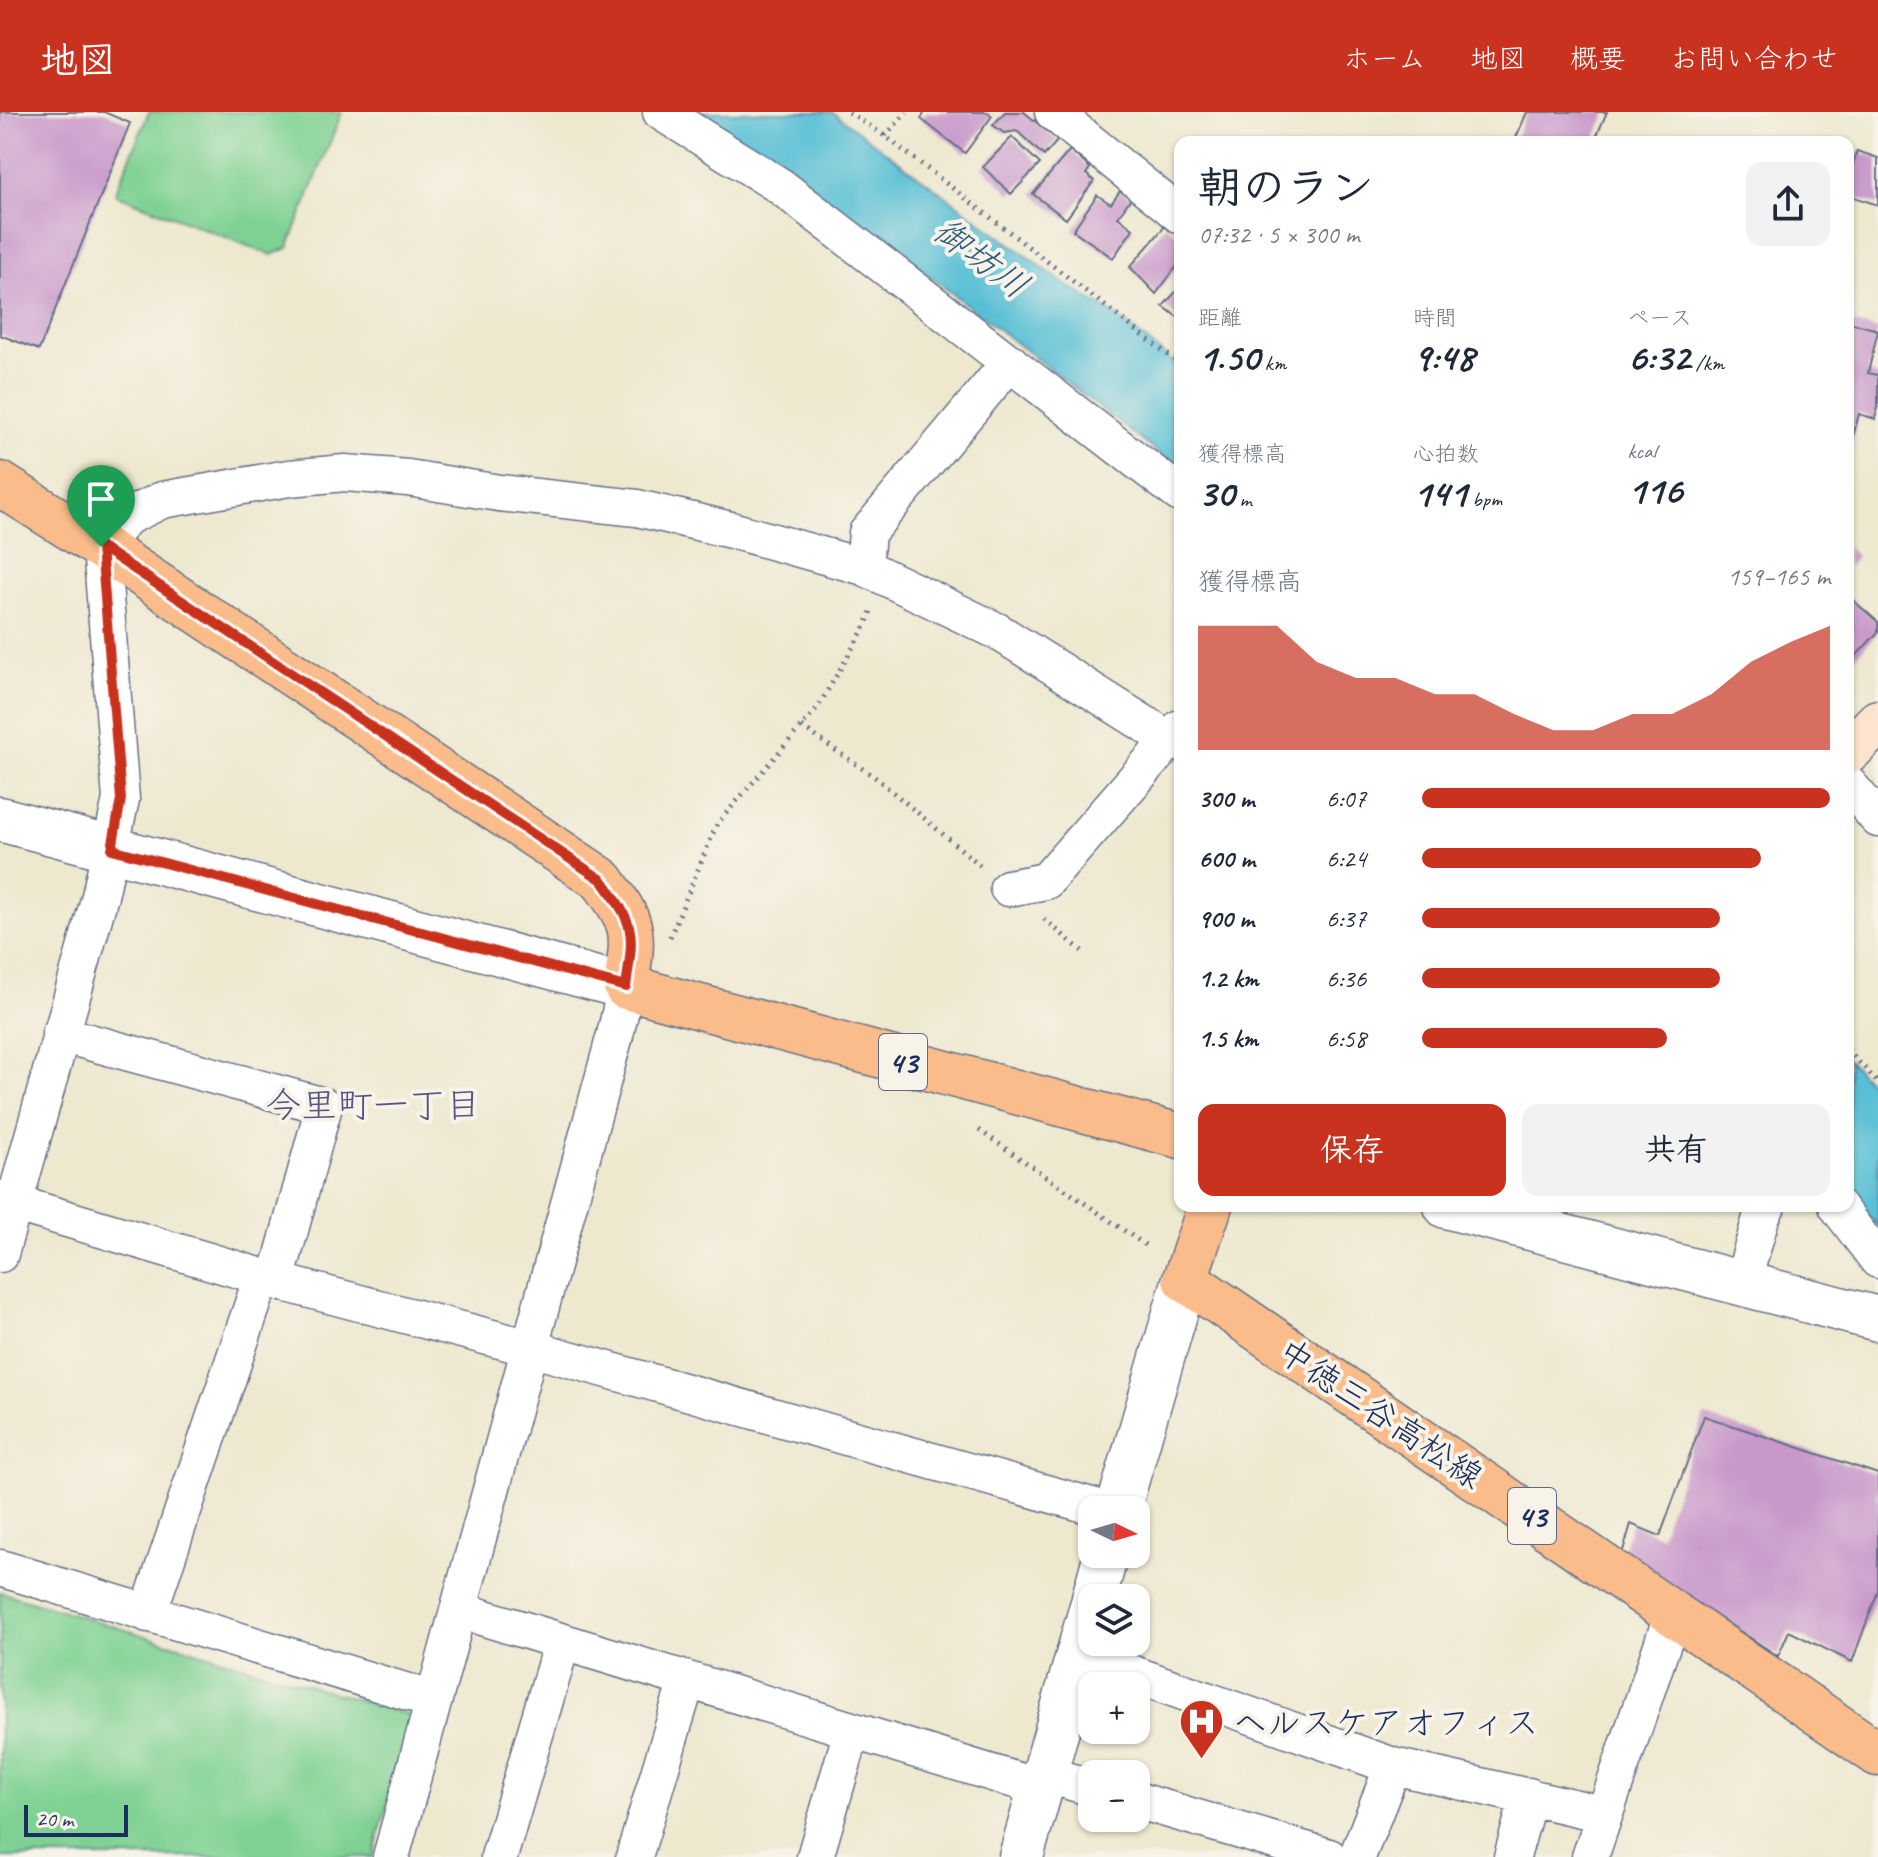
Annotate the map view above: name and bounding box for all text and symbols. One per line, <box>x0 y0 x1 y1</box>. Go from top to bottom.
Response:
text: 地図 <box>40 37 116 84</box>
text: ホーム <box>1343 41 1426 76</box>
text: 地図 <box>1470 41 1526 76</box>
text: 概要 <box>1570 41 1626 76</box>
text: お問い合わせ <box>1670 41 1838 76</box>
text: 朝のラン <box>1198 160 1374 215</box>
button: share <box>1746 162 1830 246</box>
water label: 御坊川 <box>924 207 1038 309</box>
text: 07:32 · 5 × 300 m <box>1198 218 1359 251</box>
text: 距離 <box>1198 304 1242 332</box>
text: 時間 <box>1413 304 1457 332</box>
text: ペース <box>1627 304 1692 332</box>
text: 1.50 <box>1198 332 1259 382</box>
text: 9:48 <box>1413 332 1474 382</box>
text: 6:32 <box>1627 332 1690 382</box>
text: km <box>1259 349 1286 377</box>
text: /km <box>1690 349 1724 377</box>
text: kcal <box>1627 437 1656 465</box>
text: 獲得標高 <box>1198 440 1286 468</box>
text: 心拍数 <box>1413 440 1479 468</box>
pin <box>67 465 135 547</box>
text: 116 <box>1627 465 1682 515</box>
text: 30 <box>1198 468 1234 518</box>
text: 141 <box>1413 468 1467 518</box>
icon: arrive <box>79 477 123 521</box>
text: m <box>1234 485 1252 513</box>
text: bpm <box>1467 485 1502 513</box>
text: 159–165 m <box>1727 560 1830 593</box>
text: 獲得標高 <box>1198 565 1302 598</box>
text: 300 m <box>1198 782 1254 815</box>
text: 6:07 <box>1326 782 1366 815</box>
text: 600 m <box>1198 842 1255 875</box>
text: 6:24 <box>1326 842 1366 875</box>
text: 900 m <box>1198 902 1254 935</box>
text: 6:37 <box>1326 902 1366 935</box>
text: 1.2 km <box>1198 962 1258 995</box>
text: 6:36 <box>1326 962 1366 995</box>
text: 1.5 km <box>1198 1022 1258 1055</box>
text: 6:58 <box>1326 1022 1366 1055</box>
road number: 43 <box>879 1034 927 1090</box>
district label: 今里町一丁目 <box>265 1082 481 1128</box>
button: 保存 <box>1198 1104 1506 1196</box>
button: 共有 <box>1522 1104 1830 1196</box>
street label: 中徳三谷高松線 <box>1270 1329 1491 1498</box>
road number: 43 <box>1508 1488 1556 1544</box>
north arrow <box>1078 1496 1150 1568</box>
map controls <box>1078 1496 1150 1832</box>
button: layers <box>1078 1584 1150 1656</box>
button: + <box>1078 1672 1150 1744</box>
hospital icon: ヘルスケアオフィス <box>1178 1698 1226 1761</box>
place label: ヘルスケアオフィス <box>1233 1701 1539 1744</box>
button: − <box>1078 1760 1150 1832</box>
scale bar <box>24 1801 128 1837</box>
text: 20 m <box>36 1805 73 1833</box>

